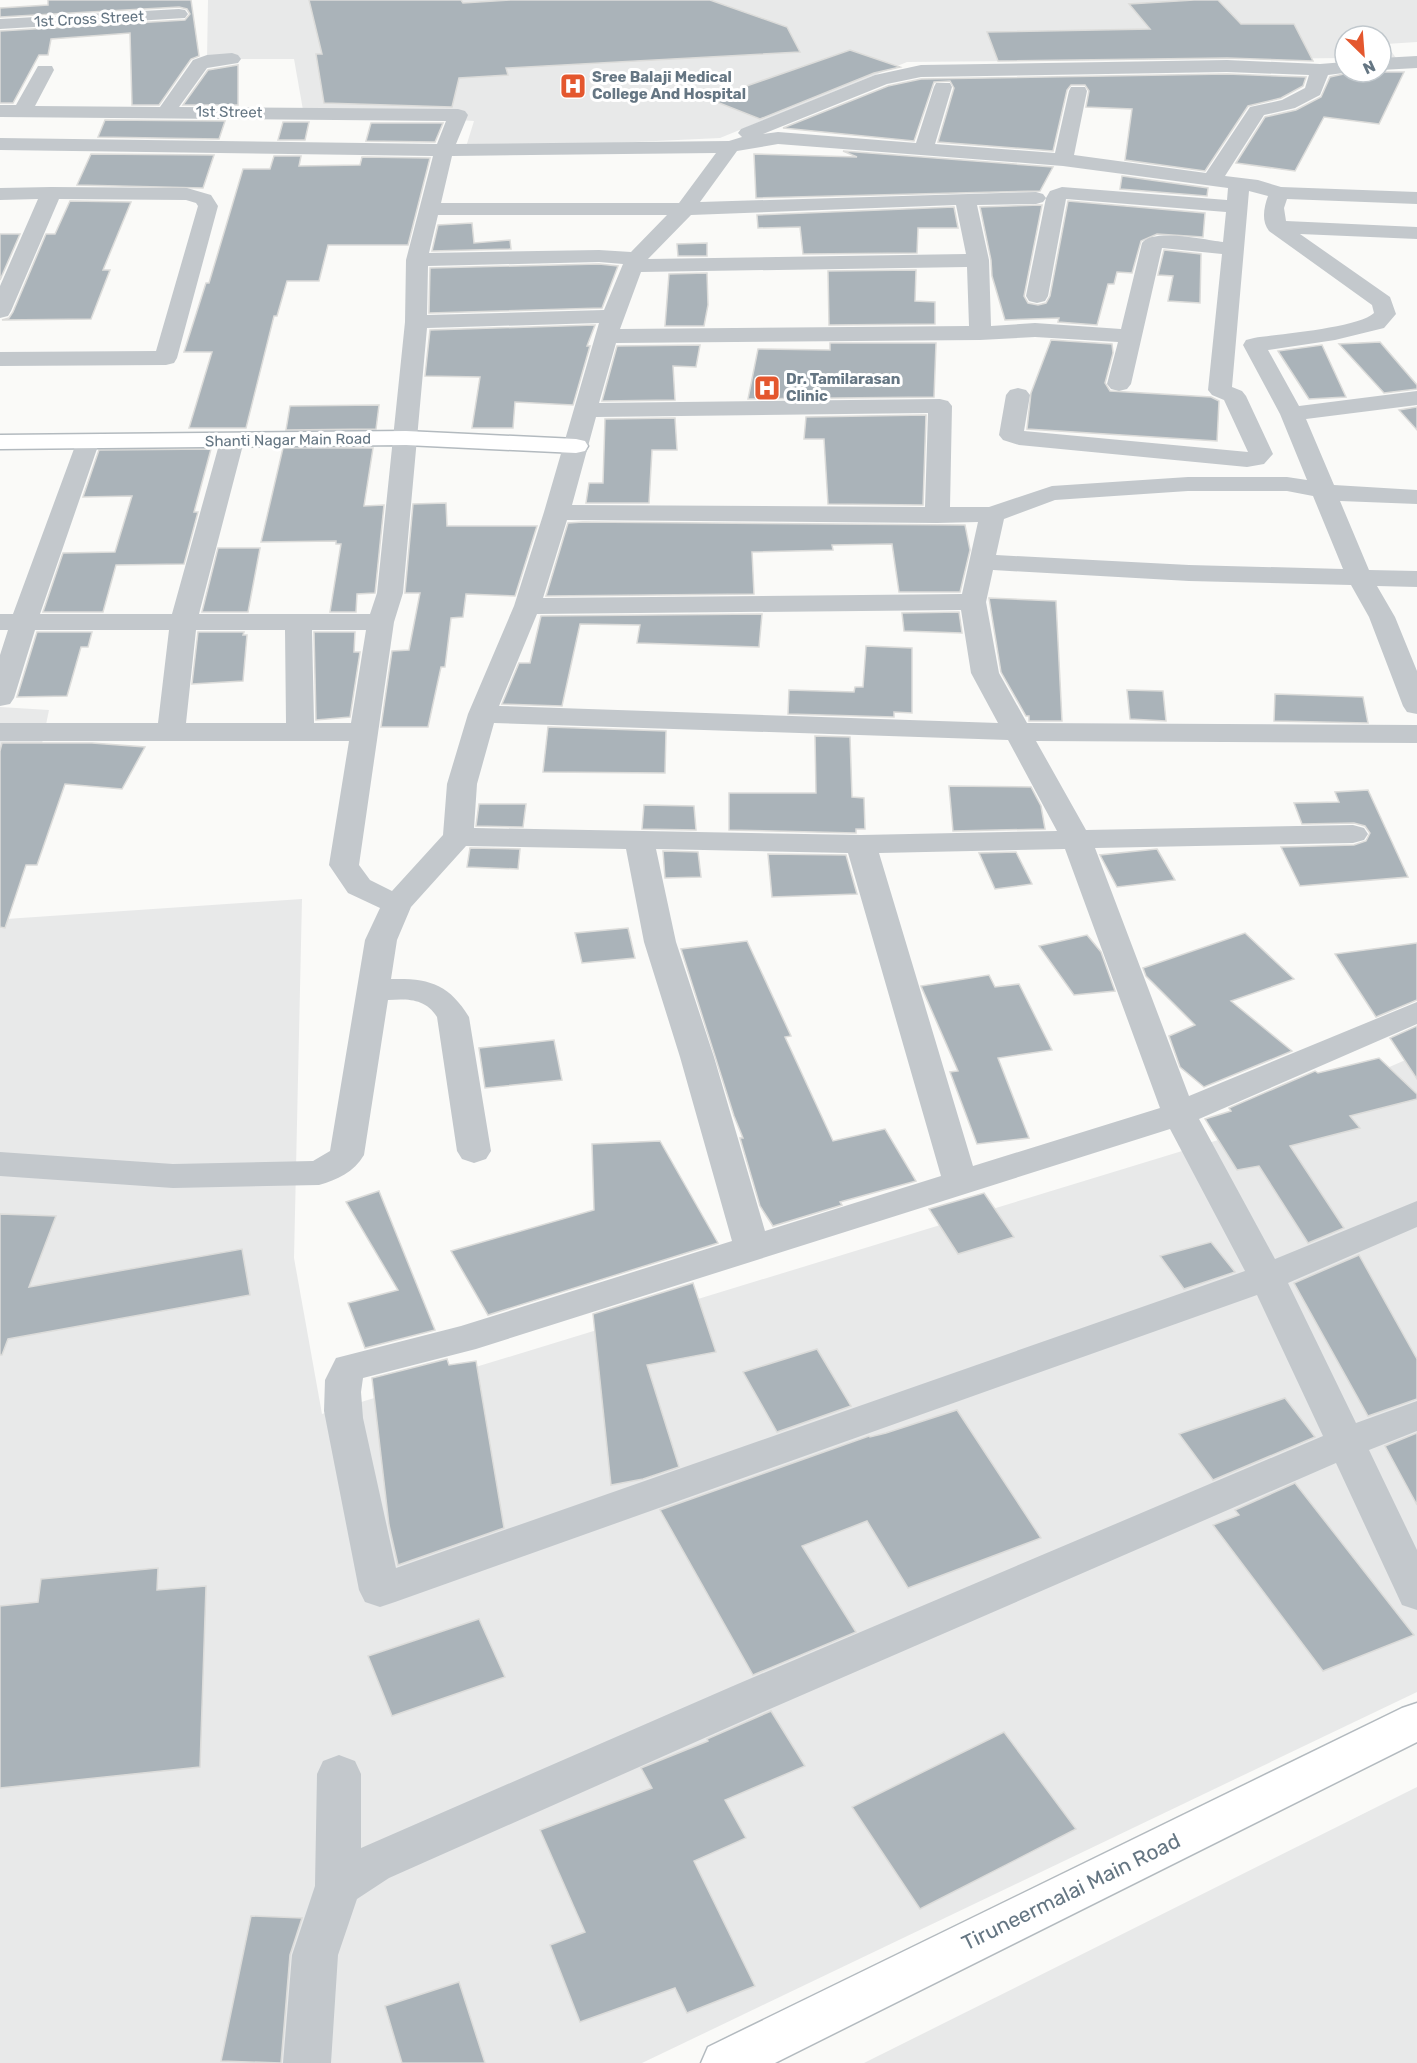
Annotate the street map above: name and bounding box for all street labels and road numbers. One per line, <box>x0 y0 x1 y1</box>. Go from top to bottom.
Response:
street label: 1st Cross Street <box>34 7 145 31</box>
street label: 1st Street <box>195 102 263 122</box>
street label: Shanti Nagar Main Road <box>205 430 371 450</box>
street label: Tiruneermalai Main Road <box>957 1828 1184 1955</box>

